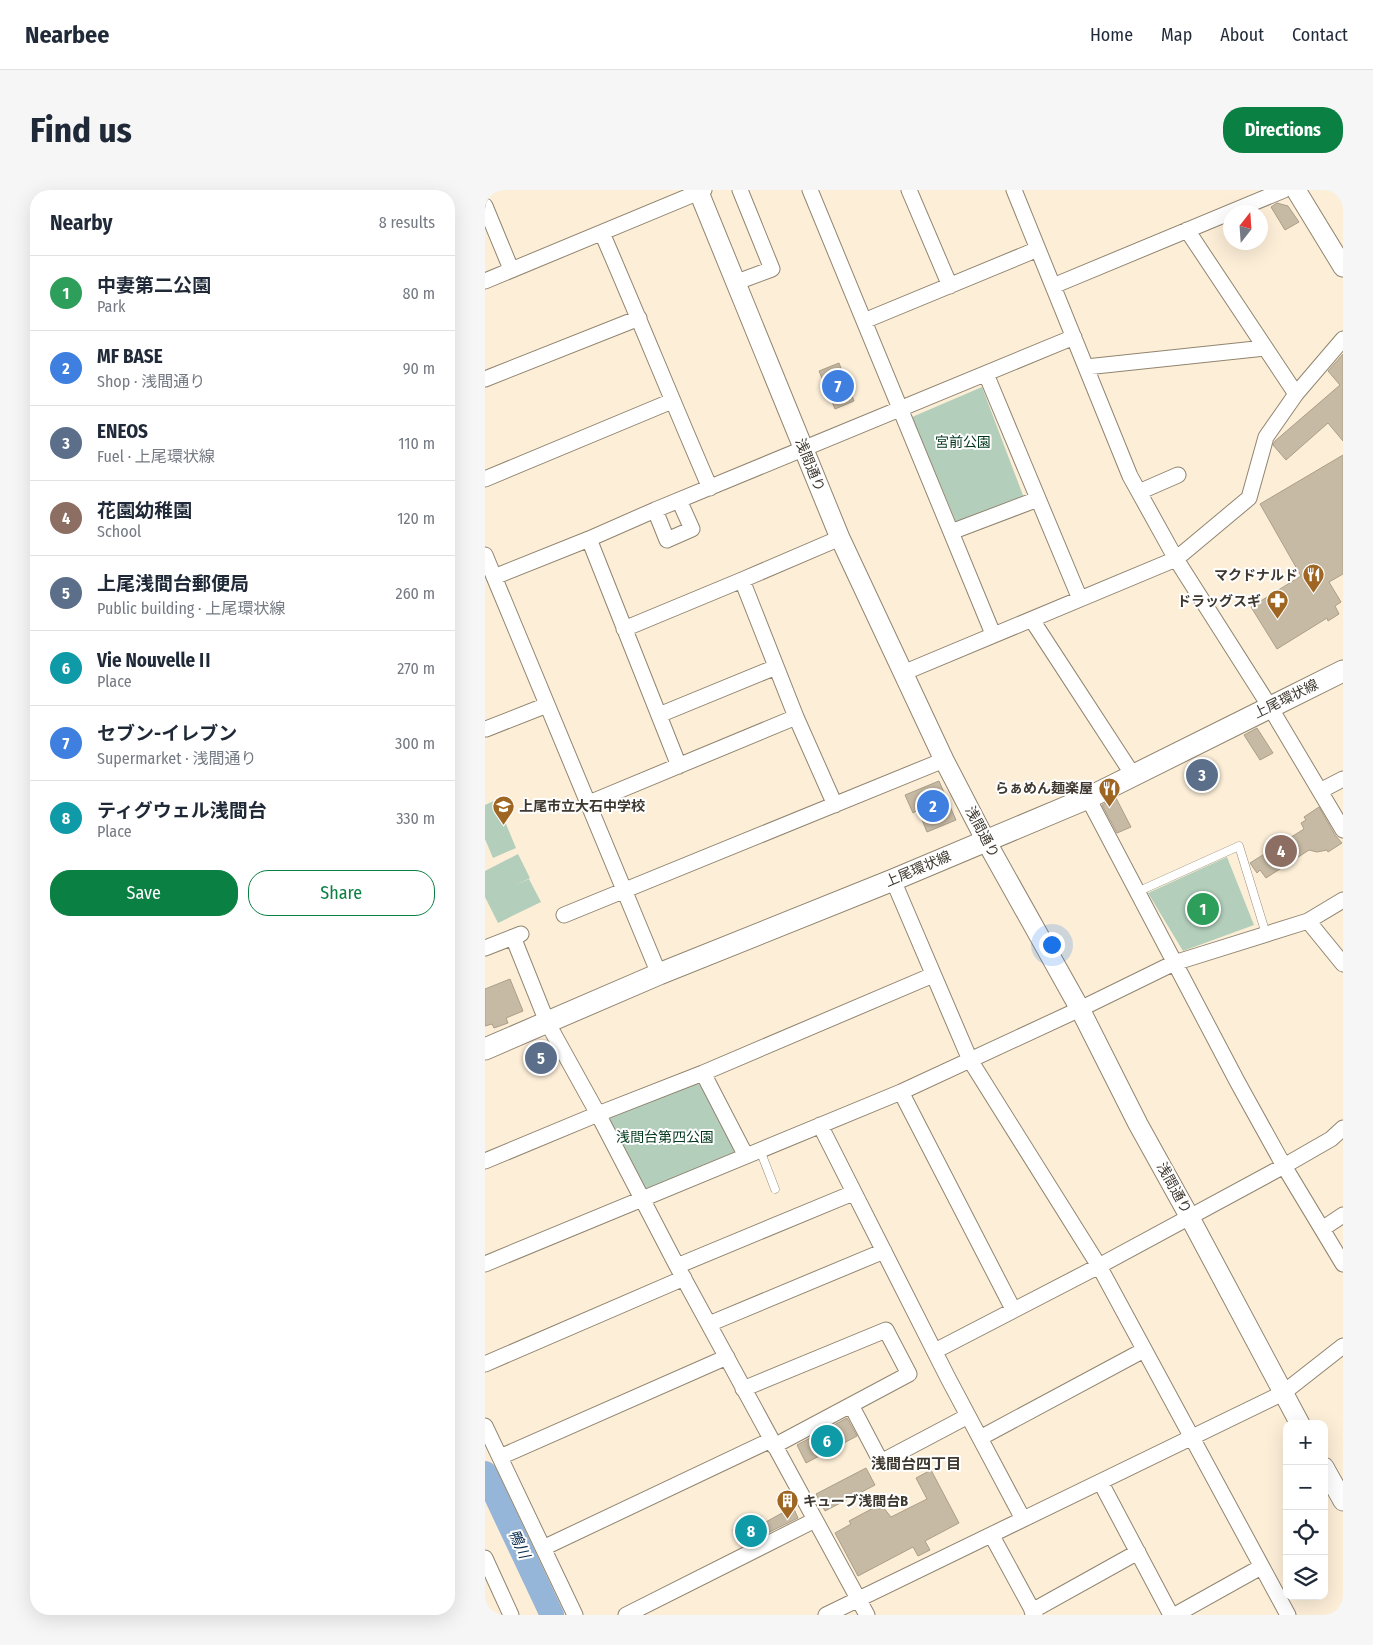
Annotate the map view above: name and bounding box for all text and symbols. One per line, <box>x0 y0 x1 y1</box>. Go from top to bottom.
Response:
text: Nearbee <box>25 21 109 49</box>
text: Home <box>1090 24 1133 46</box>
text: Map <box>1161 24 1192 46</box>
text: About <box>1220 24 1264 46</box>
text: Contact <box>1292 24 1348 46</box>
button: Directions <box>1223 107 1343 153</box>
text: Find us <box>30 109 132 151</box>
north arrow <box>1223 205 1268 250</box>
text: Nearby <box>50 210 112 236</box>
text: 8 results <box>379 213 435 232</box>
text: 中妻第二公園 <box>97 274 211 297</box>
text: 1 <box>63 284 69 303</box>
text: 80 m <box>403 284 435 303</box>
text: Park <box>97 297 125 316</box>
text: MF BASE <box>97 345 163 368</box>
text: 2 <box>62 359 70 378</box>
text: 90 m <box>403 359 435 378</box>
pin: 7 <box>822 367 854 405</box>
text: Shop · 浅間通り <box>97 372 205 391</box>
text: ENEOS <box>97 420 148 443</box>
text: 3 <box>62 434 70 453</box>
text: 110 m <box>398 434 435 453</box>
park label: 宮前公園 <box>935 434 991 451</box>
street label: 浅間通り <box>792 436 828 494</box>
text: Fuel · 上尾環状線 <box>97 447 215 466</box>
text: 花園幼稚園 <box>97 499 192 522</box>
text: 4 <box>62 509 70 528</box>
text: 120 m <box>397 509 435 528</box>
text: School <box>97 522 141 541</box>
restaurant icon: マクドナルド <box>1302 563 1326 594</box>
place label: マクドナルド <box>1214 567 1298 584</box>
text: 上尾浅間台郵便局 <box>97 572 249 595</box>
text: 5 <box>62 584 70 603</box>
text: 260 m <box>396 584 435 603</box>
pharmacy icon: ドラッグスギ <box>1265 589 1289 620</box>
place label: ドラッグスギ <box>1177 593 1261 610</box>
text: Public building · 上尾環状線 <box>97 599 285 618</box>
text: Vie NouvelleⅡ <box>97 649 214 672</box>
text: 6 <box>62 659 70 678</box>
text: 270 m <box>397 659 435 678</box>
text: Place <box>97 672 132 691</box>
street label: 上尾環状線 <box>1251 676 1321 722</box>
text: セブン-イレブン <box>97 722 237 745</box>
text: 7 <box>63 734 69 753</box>
text: 300 m <box>395 734 435 753</box>
text: Supermarket · 浅間通り <box>97 749 256 768</box>
pin: 3 <box>1186 756 1218 794</box>
restaurant icon: らぁめん麺楽屋 <box>1097 776 1121 807</box>
place label: らぁめん麺楽屋 <box>995 780 1093 797</box>
pin: 2 <box>917 787 949 825</box>
school or university icon: 上尾市立大石中学校 <box>491 794 515 825</box>
place label: 上尾市立大石中学校 <box>519 798 645 815</box>
text: ティグウェル浅間台 <box>97 799 267 822</box>
street label: 浅間通り <box>961 803 1003 861</box>
text: 8 <box>62 809 70 828</box>
text: 330 m <box>396 809 435 828</box>
text: Place <box>97 822 132 841</box>
pin: 4 <box>1265 832 1297 870</box>
street label: 上尾環状線 <box>882 848 954 890</box>
button: Save <box>50 870 238 916</box>
button: Share <box>248 870 435 916</box>
pin: 1 <box>1187 890 1219 928</box>
your location <box>1039 932 1065 958</box>
pin: 5 <box>525 1039 557 1077</box>
park label: 浅間台第四公園 <box>616 1129 714 1146</box>
street label: 浅間通り <box>1153 1159 1195 1217</box>
map controls <box>1283 1420 1328 1600</box>
button: + <box>1283 1420 1328 1465</box>
pin: 6 <box>811 1422 843 1460</box>
district label: 浅間台四丁目 <box>871 1455 961 1473</box>
button: − <box>1283 1465 1328 1510</box>
building icon: キューブ浅間台B <box>775 1489 799 1520</box>
place label: キューブ浅間台B <box>803 1493 908 1510</box>
button: locate <box>1283 1510 1328 1555</box>
pin: 8 <box>735 1512 767 1550</box>
water label: 鴨川 <box>505 1527 534 1563</box>
button: layers <box>1283 1555 1328 1600</box>

